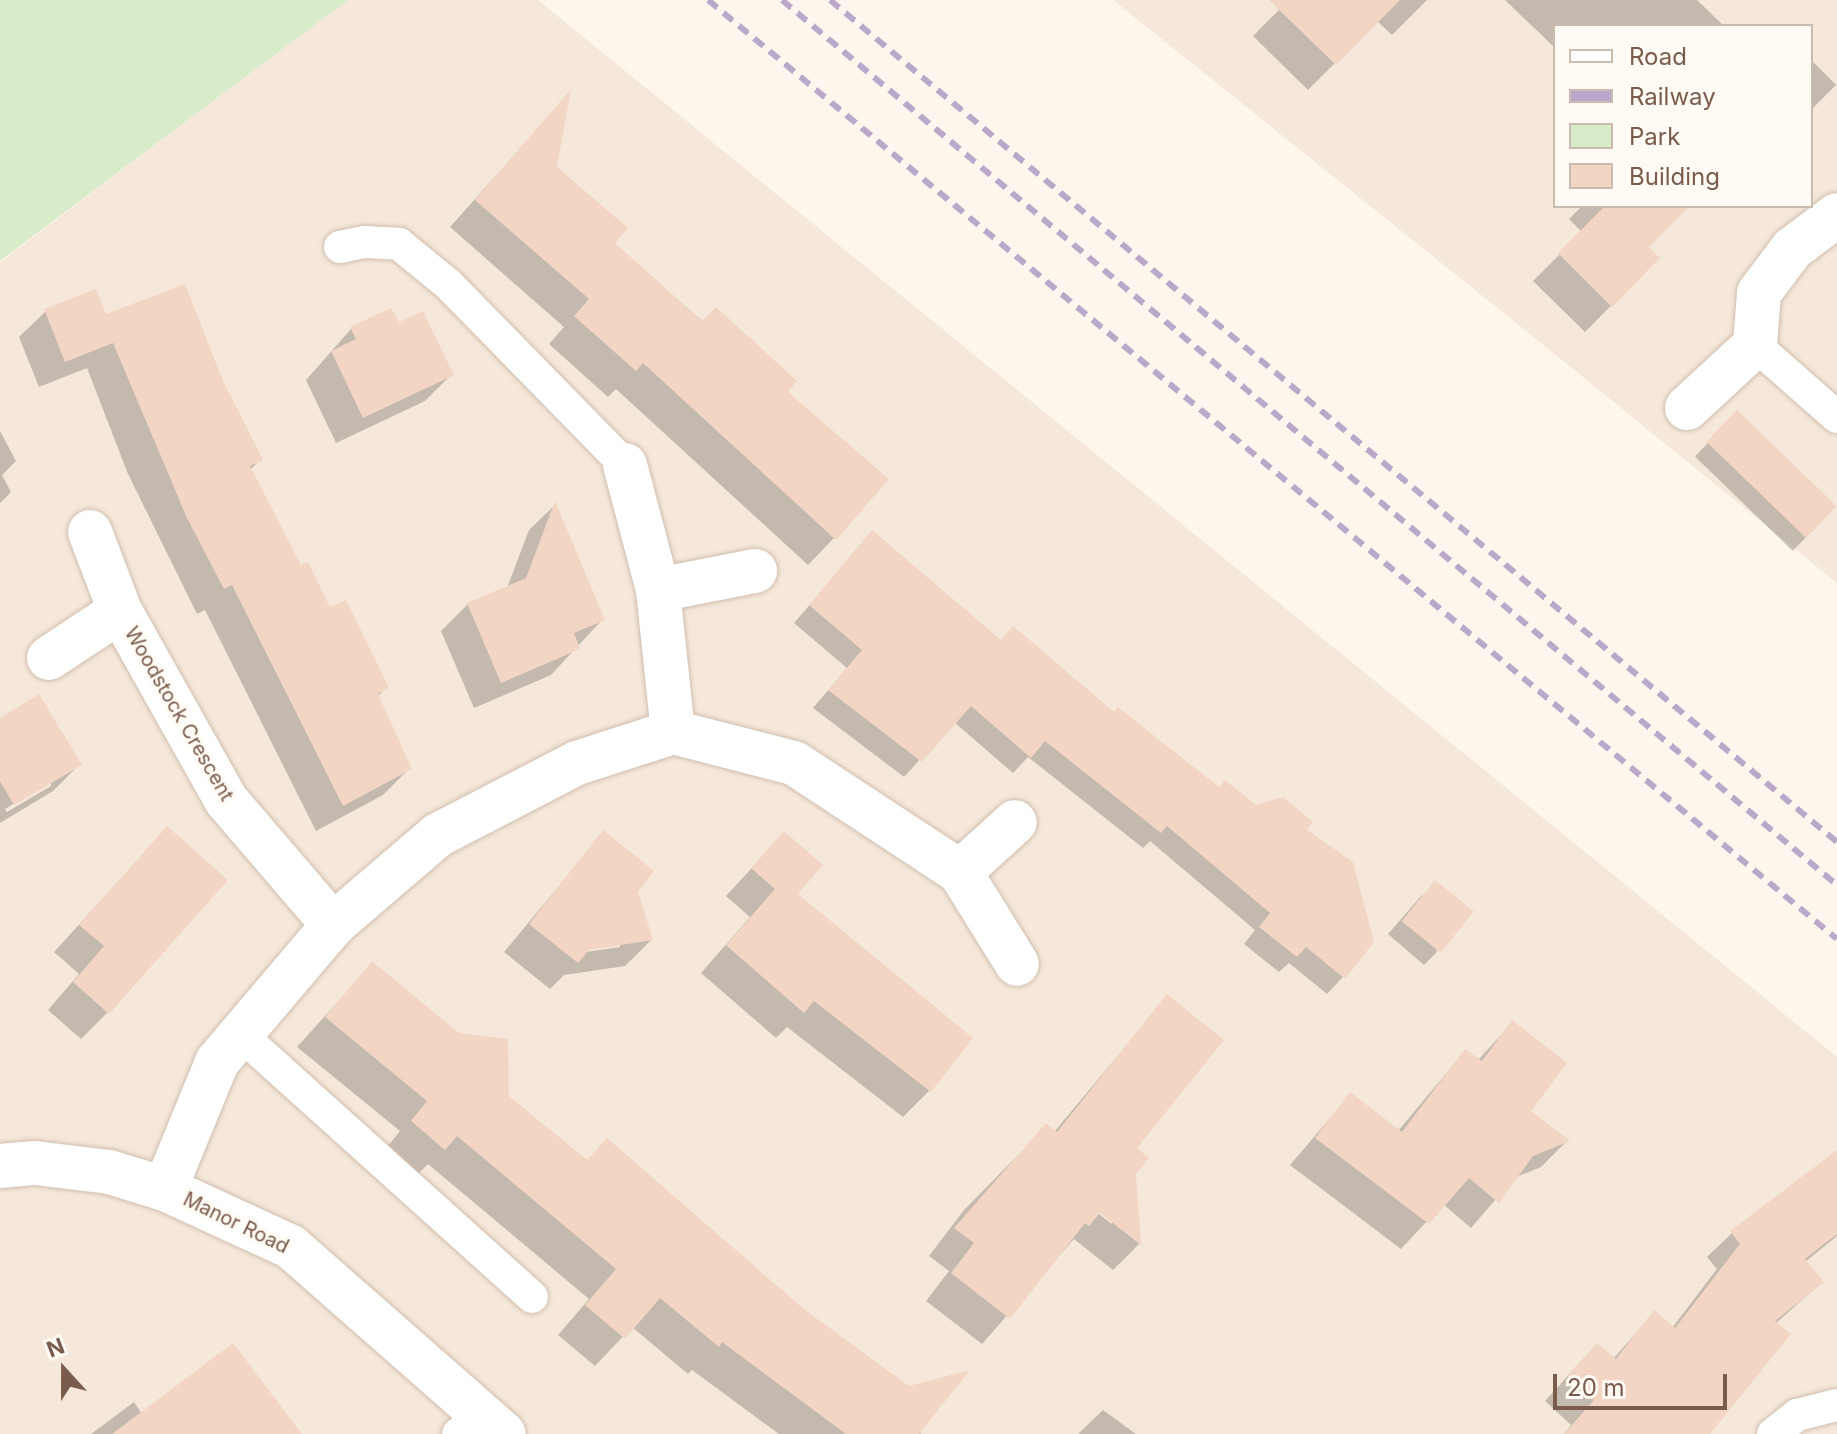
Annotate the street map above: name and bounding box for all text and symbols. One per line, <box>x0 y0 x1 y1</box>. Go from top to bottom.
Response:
legend <box>1553 24 1813 208</box>
text: Road <box>1629 42 1687 71</box>
text: Railway <box>1629 82 1716 111</box>
text: Park <box>1629 122 1680 151</box>
text: Building <box>1629 162 1720 191</box>
street label: Woodstock Crescent <box>119 623 239 805</box>
street label: Manor Road <box>179 1187 293 1259</box>
north arrow <box>24 1330 104 1410</box>
text: N <box>43 1332 68 1363</box>
scale bar <box>1557 1358 1731 1408</box>
text: 20 m <box>1567 1373 1625 1402</box>

